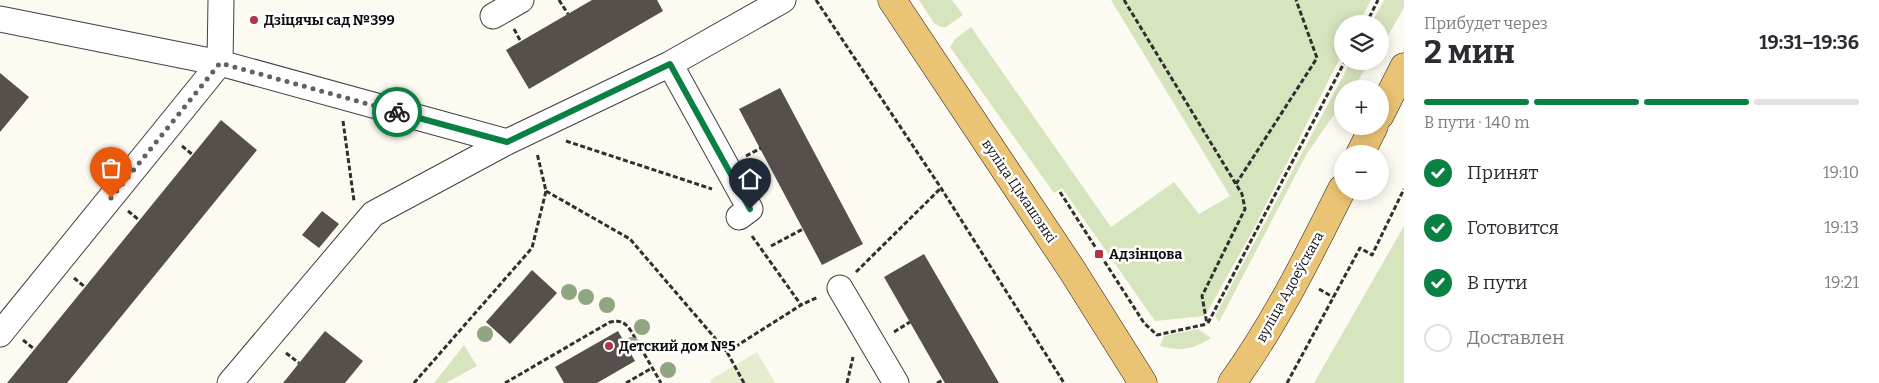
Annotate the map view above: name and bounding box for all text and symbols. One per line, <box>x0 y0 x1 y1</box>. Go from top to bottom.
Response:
place label: Дзіцячы сад №399 <box>264 12 395 29</box>
marker: Дзіцячы сад №399 <box>248 14 260 26</box>
text: Прибудет через <box>1424 14 1548 33</box>
map controls <box>1334 15 1389 200</box>
button: layers <box>1334 15 1389 70</box>
text: 19:31–19:36 <box>1759 31 1859 54</box>
text: 2 мин <box>1424 33 1515 71</box>
button: + <box>1334 80 1389 135</box>
courier <box>372 87 422 137</box>
icon: bike <box>383 98 411 126</box>
text: В пути · 140 m <box>1424 113 1529 132</box>
street label: вуліца Цімашэнкі <box>978 136 1060 246</box>
button: − <box>1334 145 1389 200</box>
pin <box>90 147 132 198</box>
icon: bag <box>97 154 125 182</box>
pin <box>729 158 771 209</box>
icon: check <box>1424 159 1452 187</box>
text: Принят <box>1467 161 1538 184</box>
text: 19:10 <box>1823 163 1859 182</box>
icon: home <box>736 165 764 193</box>
icon: check <box>1424 214 1452 242</box>
text: Готовится <box>1467 216 1559 239</box>
text: 19:13 <box>1824 218 1859 237</box>
street label: вуліца Адоеўскага <box>1253 228 1328 345</box>
place label: Адзінцова <box>1109 246 1182 263</box>
marker: Адзінцова <box>1093 248 1105 260</box>
icon: check <box>1424 269 1452 297</box>
text: В пути <box>1467 271 1528 294</box>
text: 19:21 <box>1825 273 1859 292</box>
text: Доставлен <box>1467 326 1565 349</box>
place label: Детский дом №5 <box>619 338 736 355</box>
marker: Детский дом №5 <box>603 340 615 352</box>

